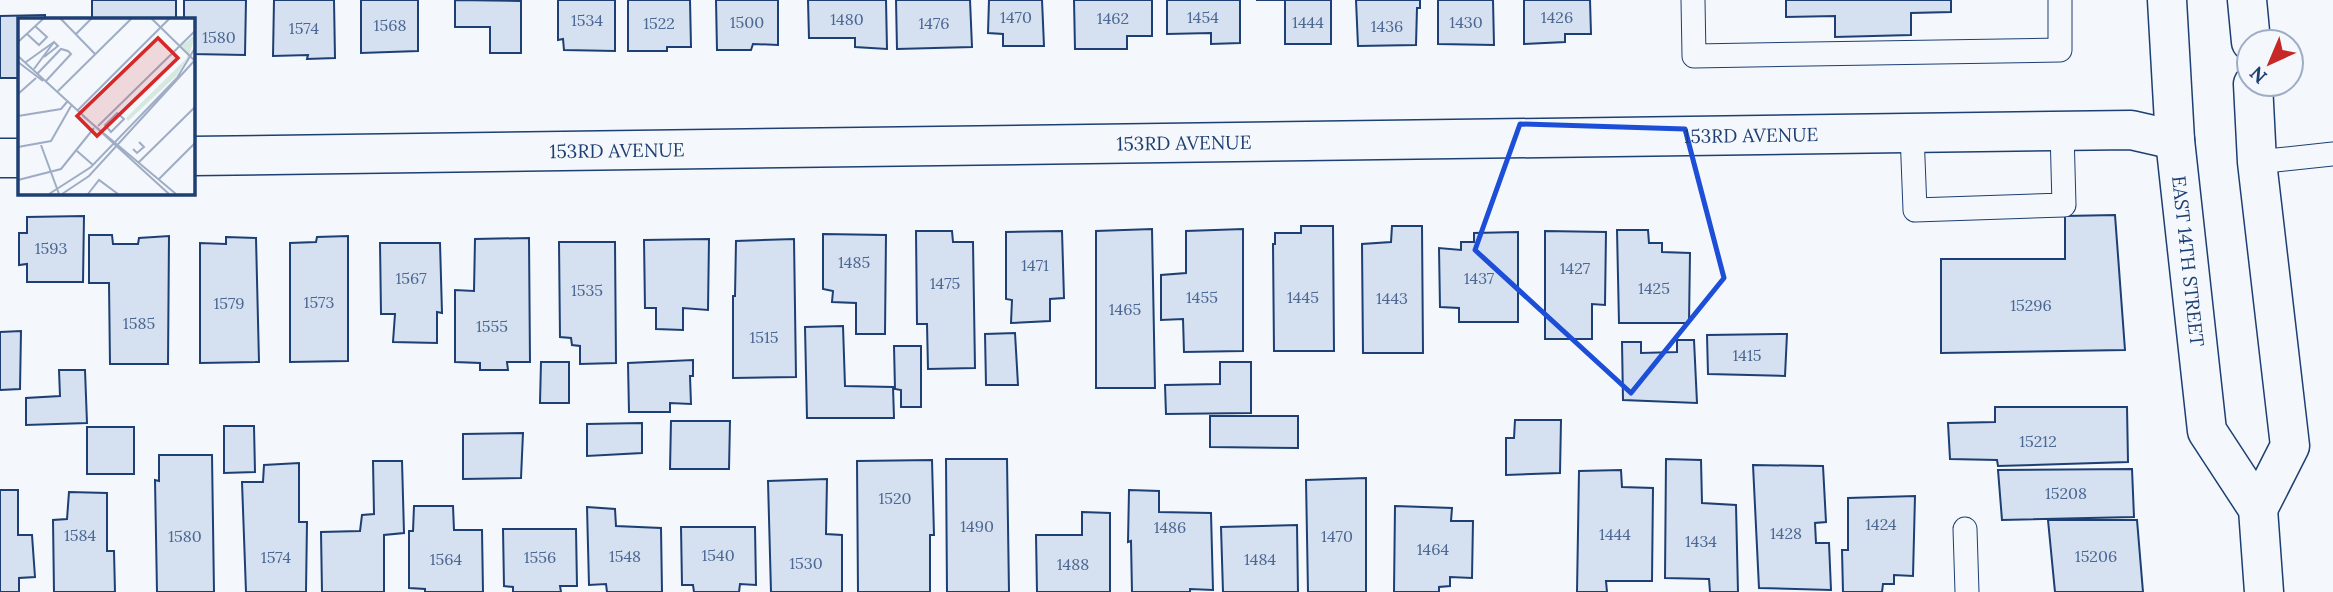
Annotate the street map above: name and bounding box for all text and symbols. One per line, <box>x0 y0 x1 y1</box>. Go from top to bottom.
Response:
house number: 1470 <box>1000 7 1032 27</box>
house number: 1454 <box>1187 7 1219 27</box>
house number: 1426 <box>1541 7 1573 27</box>
house number: 1462 <box>1097 8 1129 28</box>
house number: 1480 <box>830 9 864 29</box>
house number: 1534 <box>571 10 603 30</box>
house number: 1500 <box>730 12 764 32</box>
house number: 1444 <box>1292 12 1324 32</box>
house number: 1430 <box>1449 12 1483 32</box>
house number: 1522 <box>643 13 675 33</box>
house number: 1476 <box>918 13 950 33</box>
house number: 1568 <box>374 15 406 35</box>
house number: 1436 <box>1371 16 1403 36</box>
inset map <box>18 18 194 194</box>
house number: 1574 <box>289 18 320 38</box>
house number: 1580 <box>202 27 236 47</box>
north arrow <box>2235 28 2305 98</box>
text: N <box>2244 61 2272 89</box>
street label: 153RD AVENUE <box>1683 122 1819 148</box>
street label: 153RD AVENUE <box>1116 130 1252 156</box>
street label: 153RD AVENUE <box>549 137 685 163</box>
street label: EAST 14TH STREET <box>2167 174 2210 348</box>
house number: 1593 <box>35 238 67 258</box>
house number: 1485 <box>838 252 870 272</box>
house number: 1471 <box>1021 255 1049 275</box>
house number: 1427 <box>1560 258 1591 278</box>
house number: 1567 <box>395 268 427 288</box>
house number: 1437 <box>1464 268 1495 288</box>
house number: 1475 <box>930 273 960 293</box>
house number: 1425 <box>1638 278 1670 298</box>
house number: 1535 <box>571 280 603 300</box>
house number: 1455 <box>1186 287 1218 307</box>
house number: 1445 <box>1287 287 1319 307</box>
house number: 1443 <box>1376 288 1408 308</box>
house number: 1573 <box>304 292 334 312</box>
house number: 1579 <box>213 293 245 313</box>
house number: 15296 <box>2010 295 2052 315</box>
house number: 1465 <box>1109 299 1141 319</box>
house number: 1585 <box>123 313 155 333</box>
house number: 1555 <box>476 316 508 336</box>
house number: 1515 <box>749 327 779 347</box>
house number: 1415 <box>1732 345 1762 365</box>
house number: 15212 <box>2019 431 2057 451</box>
house number: 15208 <box>2045 483 2087 503</box>
house number: 1520 <box>878 488 912 508</box>
house number: 1424 <box>1865 514 1897 534</box>
house number: 1490 <box>960 516 994 536</box>
house number: 1486 <box>1154 517 1186 537</box>
house number: 1428 <box>1770 523 1802 543</box>
house number: 1444 <box>1599 524 1631 544</box>
house number: 1584 <box>64 525 96 545</box>
house number: 1580 <box>168 526 202 546</box>
house number: 1470 <box>1321 526 1353 546</box>
house number: 1434 <box>1685 531 1717 551</box>
house number: 1464 <box>1417 539 1450 559</box>
house number: 1540 <box>701 545 735 565</box>
house number: 1548 <box>609 546 641 566</box>
house number: 15206 <box>2075 546 2117 566</box>
house number: 1574 <box>261 547 292 567</box>
house number: 1556 <box>524 547 556 567</box>
house number: 1564 <box>430 549 463 569</box>
house number: 1484 <box>1244 549 1276 569</box>
house number: 1530 <box>789 553 823 573</box>
house number: 1488 <box>1057 554 1089 574</box>

